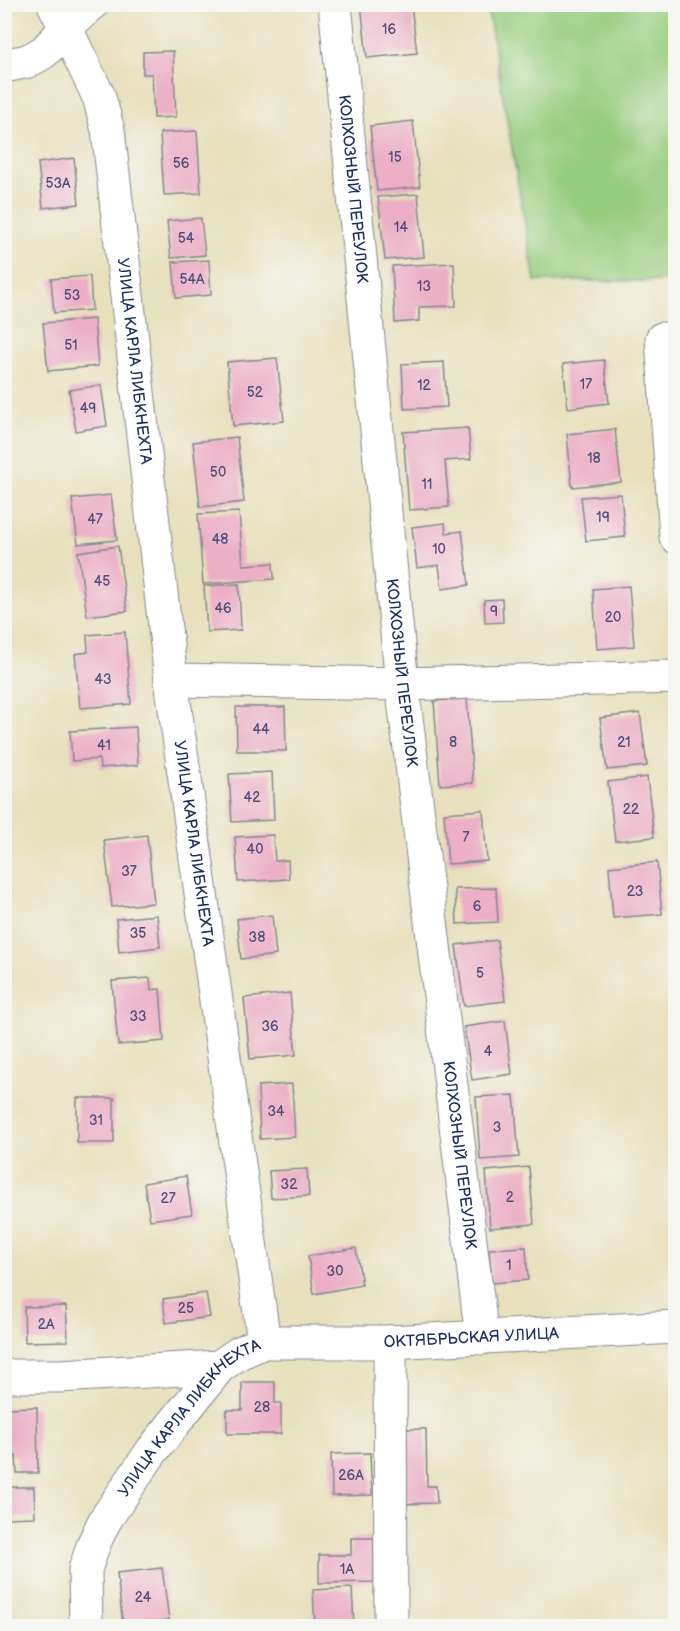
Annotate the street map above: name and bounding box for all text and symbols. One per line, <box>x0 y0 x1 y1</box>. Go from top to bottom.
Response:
house number: 16 <box>382 21 396 38</box>
street label: КОЛХОЗНЫЙ ПЕРЕУЛОК <box>334 94 372 285</box>
house number: 15 <box>388 149 402 166</box>
house number: 56 <box>173 155 190 172</box>
house number: 53А <box>45 175 71 192</box>
house number: 14 <box>394 219 408 236</box>
house number: 54 <box>178 230 195 247</box>
street label: УЛИЦА КАРЛА ЛИБКНЕХТА <box>113 257 156 465</box>
house number: 54А <box>179 271 205 288</box>
house number: 13 <box>417 278 431 295</box>
house number: 53 <box>64 287 80 304</box>
house number: 51 <box>64 337 78 354</box>
house number: 17 <box>580 376 592 393</box>
house number: 12 <box>417 377 432 394</box>
house number: 52 <box>247 384 264 401</box>
house number: 49 <box>80 400 96 417</box>
house number: 18 <box>587 450 601 467</box>
house number: 50 <box>210 464 226 481</box>
house number: 11 <box>422 476 432 493</box>
house number: 19 <box>596 509 610 526</box>
house number: 47 <box>87 511 103 528</box>
house number: 48 <box>212 531 228 548</box>
house number: 10 <box>432 541 446 558</box>
house number: 45 <box>94 573 110 590</box>
street label: КОЛХОЗНЫЙ ПЕРЕУЛОК <box>382 578 422 769</box>
house number: 46 <box>214 600 232 617</box>
house number: 9 <box>490 603 498 620</box>
house number: 20 <box>605 609 621 626</box>
house number: 43 <box>94 671 112 688</box>
house number: 44 <box>252 721 270 738</box>
house number: 8 <box>449 734 457 751</box>
house number: 21 <box>617 734 631 751</box>
house number: 41 <box>97 737 111 754</box>
street label: УЛИЦА КАРЛА ЛИБКНЕХТА <box>170 739 218 948</box>
house number: 42 <box>244 789 261 806</box>
house number: 22 <box>623 801 640 818</box>
house number: 7 <box>463 829 470 846</box>
house number: 40 <box>247 841 263 858</box>
house number: 37 <box>121 863 137 880</box>
house number: 23 <box>627 883 643 900</box>
house number: 6 <box>473 898 482 915</box>
house number: 35 <box>130 925 146 942</box>
house number: 38 <box>249 929 265 946</box>
house number: 5 <box>476 965 484 982</box>
house number: 33 <box>129 1008 147 1025</box>
house number: 36 <box>261 1018 279 1035</box>
house number: 4 <box>484 1043 493 1060</box>
street label: КОЛХОЗНЫЙ ПЕРЕУЛОК <box>439 1060 481 1251</box>
house number: 34 <box>267 1103 285 1120</box>
house number: 31 <box>89 1112 103 1129</box>
house number: 3 <box>493 1119 501 1136</box>
house number: 32 <box>281 1176 298 1193</box>
house number: 2 <box>506 1189 515 1206</box>
house number: 27 <box>160 1190 176 1207</box>
house number: 1 <box>506 1257 512 1274</box>
house number: 30 <box>327 1263 343 1280</box>
house number: 25 <box>178 1300 194 1317</box>
house number: 2А <box>38 1316 55 1333</box>
street label: ОКТЯБРЬСКАЯ УЛИЦА <box>384 1324 559 1352</box>
street label: УЛИЦА КАРЛА ЛИБКНЕХТА <box>114 1335 264 1500</box>
house number: 28 <box>254 1399 270 1416</box>
house number: 26А <box>338 1467 364 1484</box>
house number: 1А <box>340 1561 354 1578</box>
house number: 24 <box>135 1589 152 1606</box>

